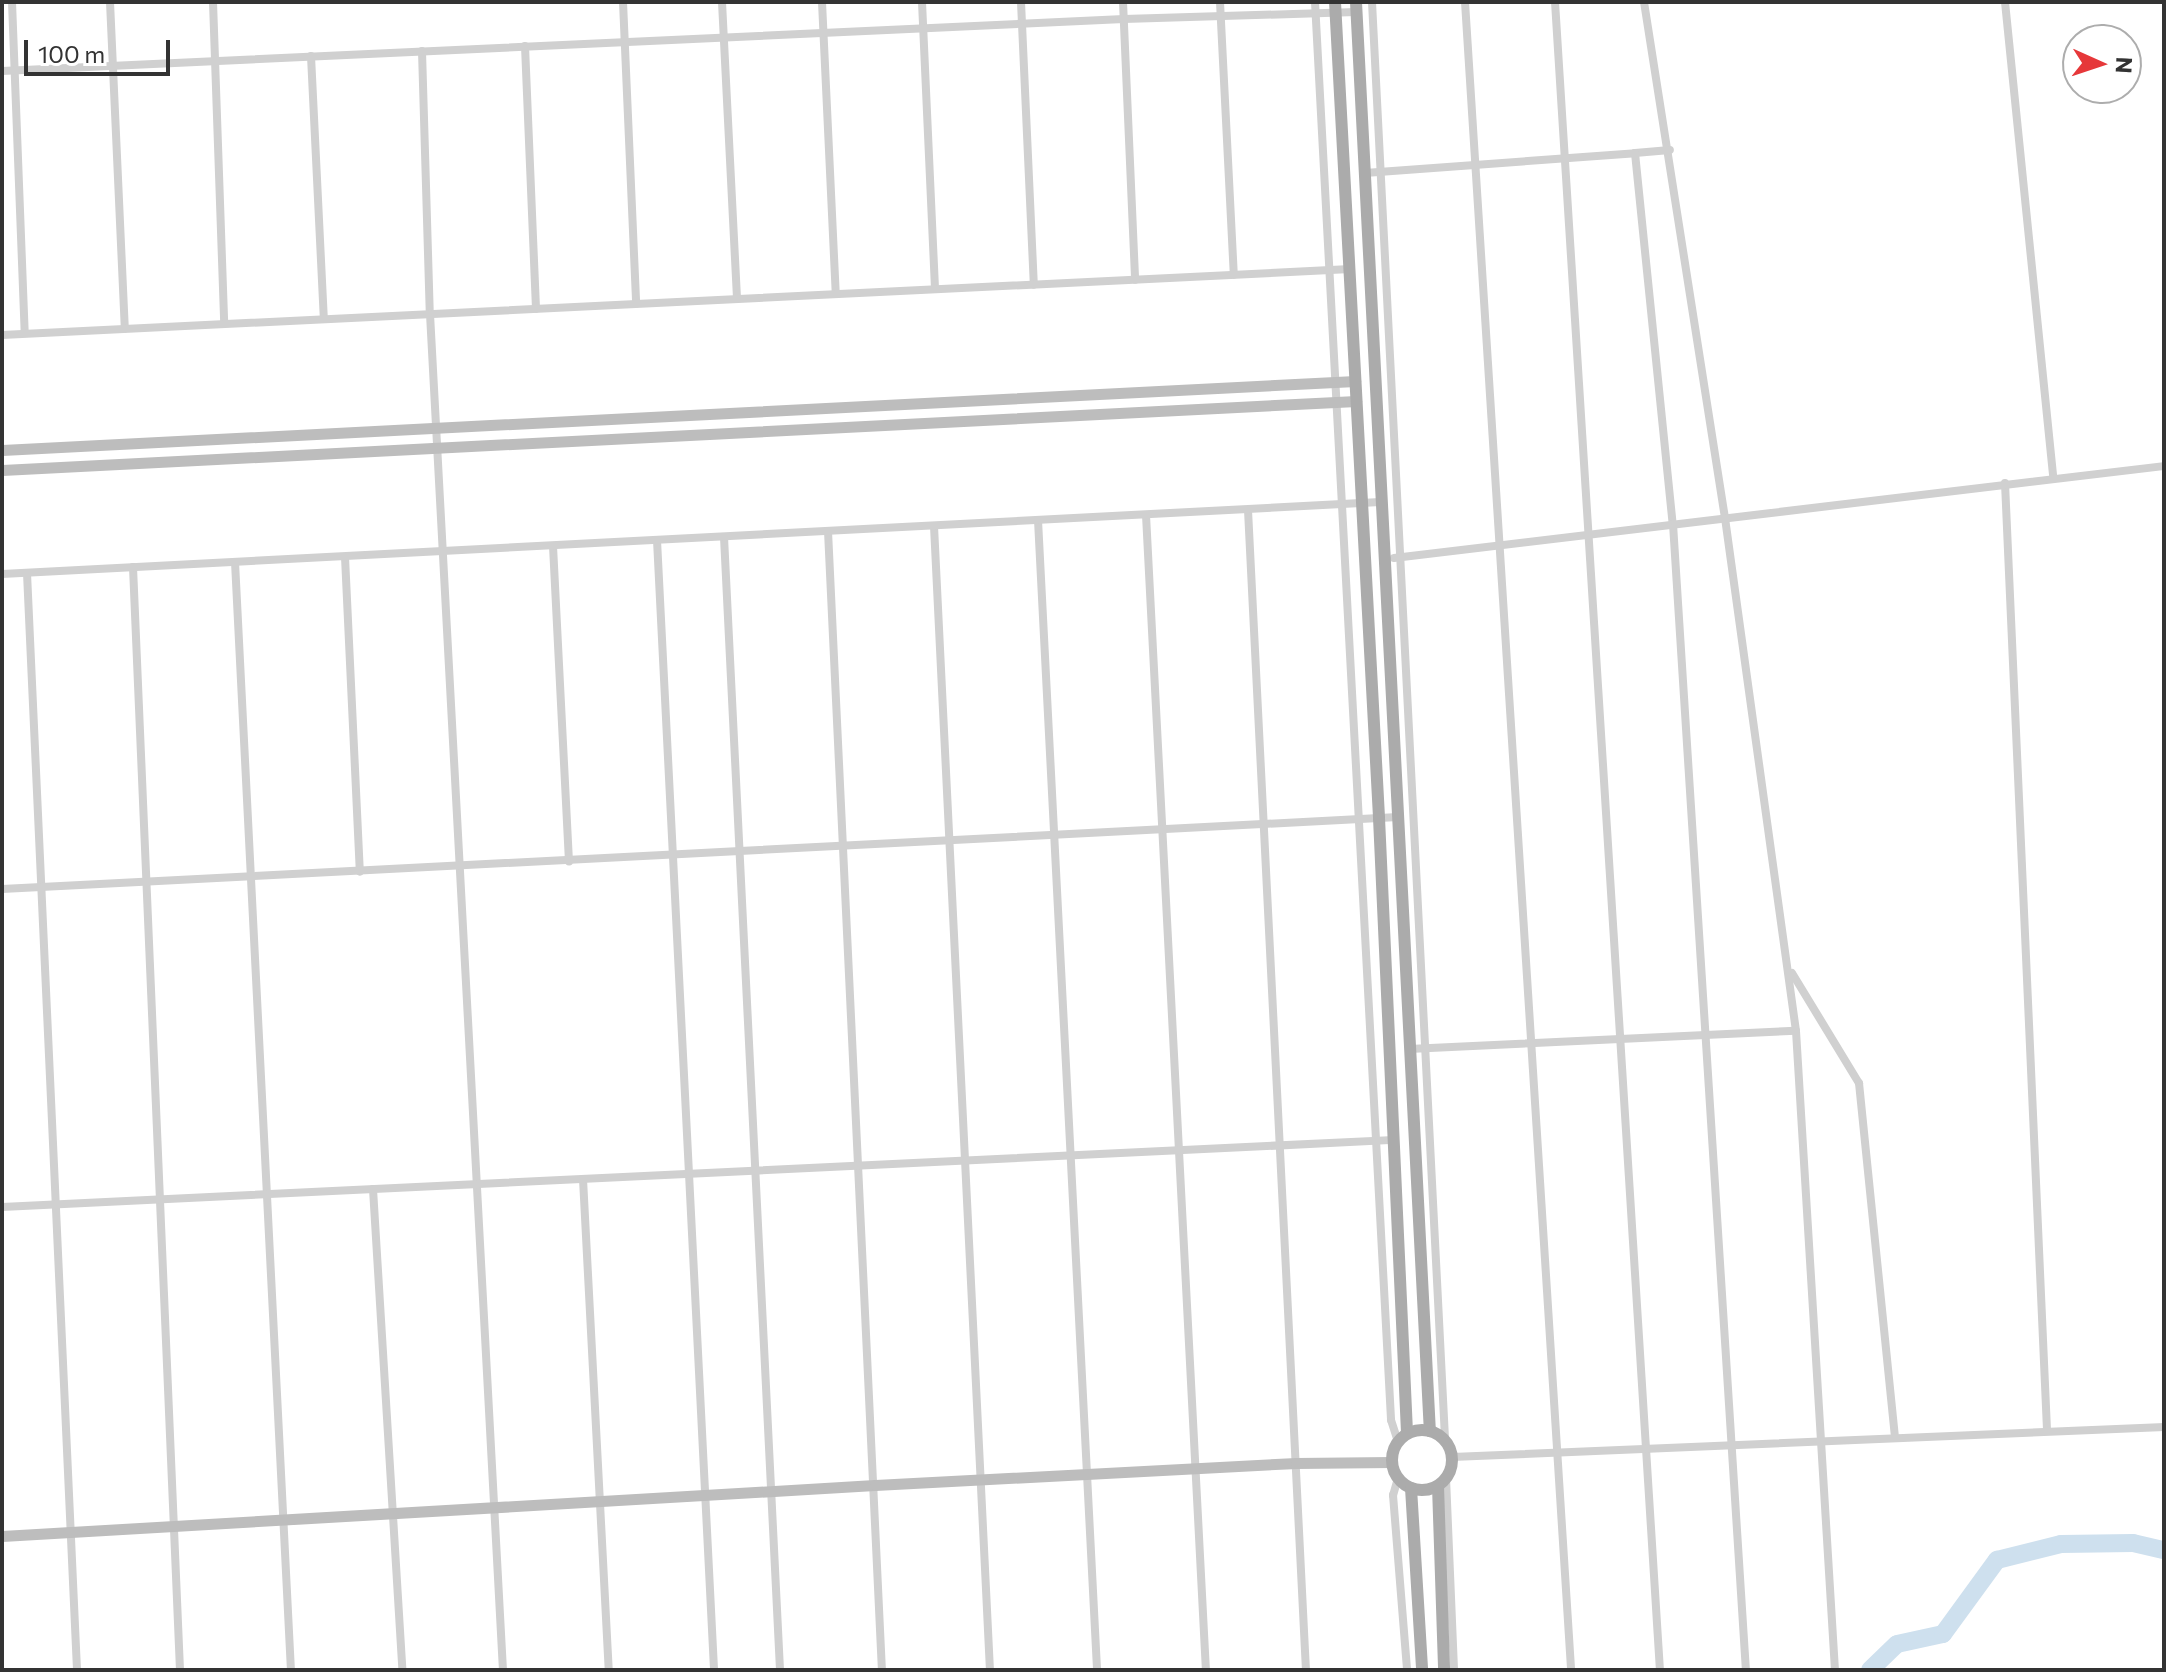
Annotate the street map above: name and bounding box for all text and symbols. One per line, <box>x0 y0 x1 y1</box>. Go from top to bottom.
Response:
scale bar <box>28 24 174 74</box>
north arrow <box>2062 24 2142 104</box>
text: 100 m <box>38 39 105 68</box>
text: N <box>2111 56 2138 74</box>

